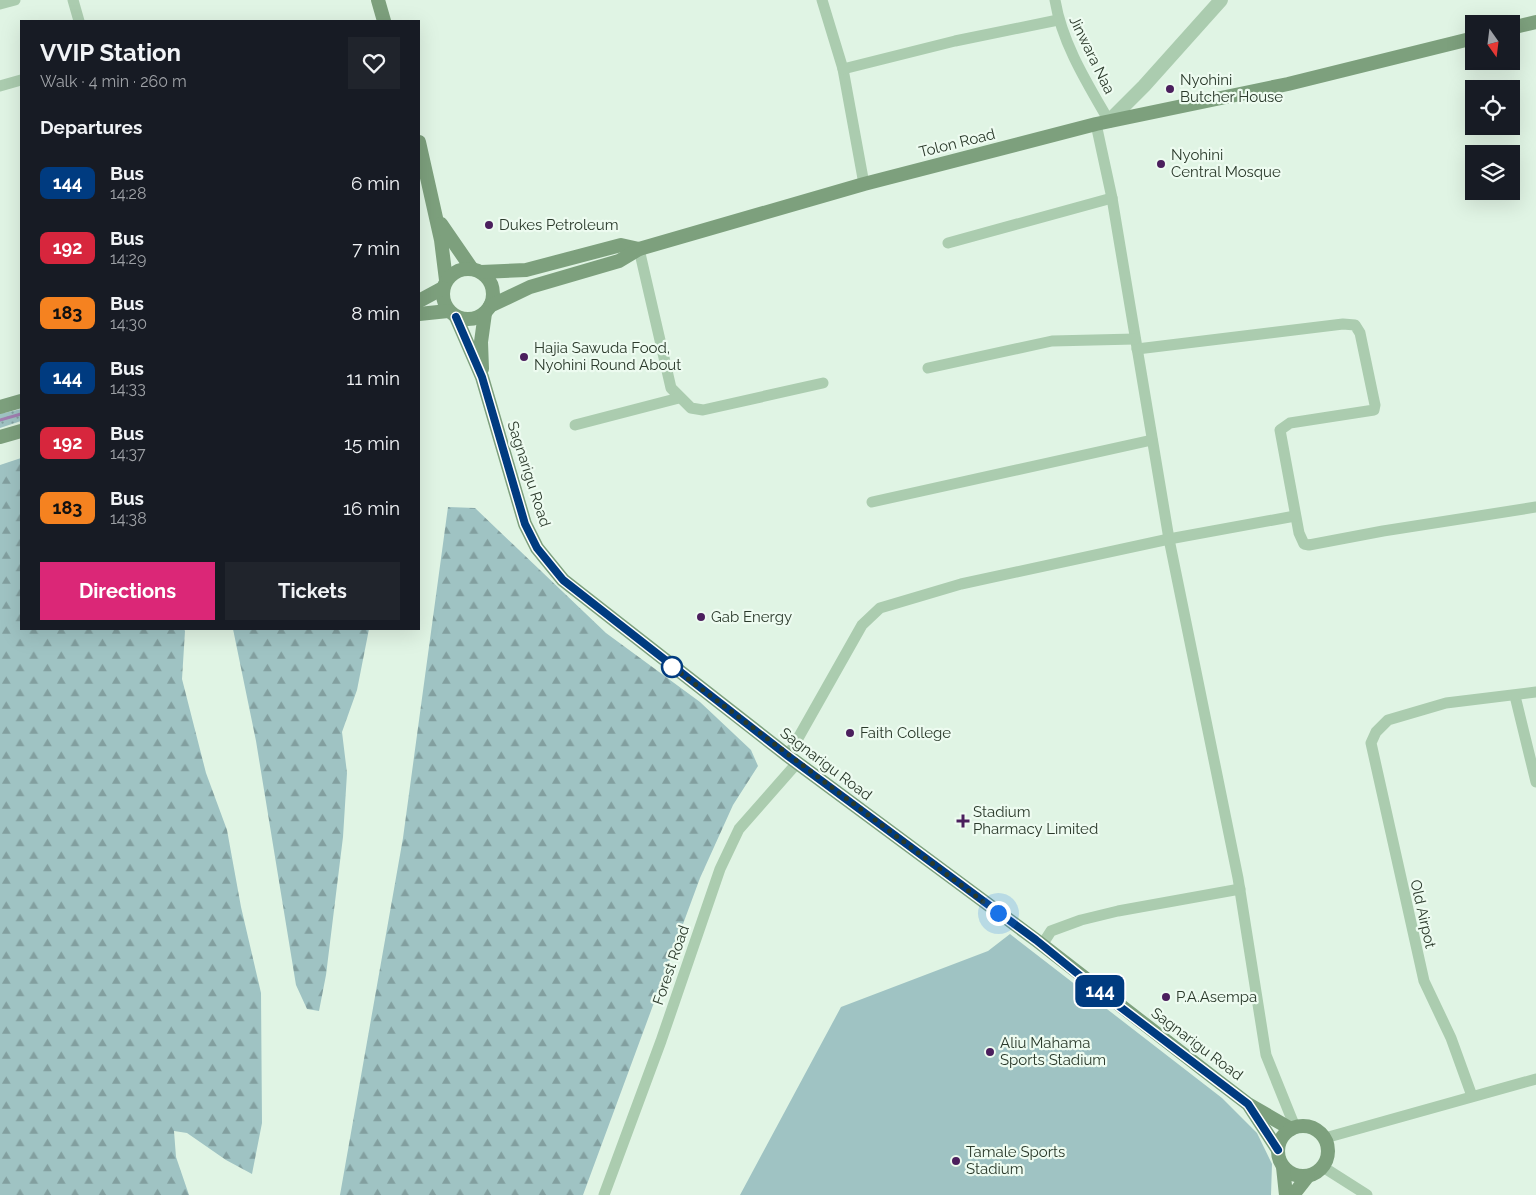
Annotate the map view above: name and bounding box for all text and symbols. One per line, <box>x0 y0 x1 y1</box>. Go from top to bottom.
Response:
street label: Jinwara Naa <box>1065 13 1119 97</box>
north arrow <box>1465 15 1520 70</box>
map controls <box>1465 15 1520 200</box>
button: heart <box>348 37 400 89</box>
text: VVIP Station <box>40 38 181 67</box>
place label: Nyohini Butcher House <box>1180 71 1283 106</box>
text: Walk · 4 min · 260 m <box>40 72 187 91</box>
button: locate <box>1465 80 1520 135</box>
marker: Nyohini Butcher House <box>1164 83 1176 95</box>
text: Departures <box>40 116 142 138</box>
street label: Tolon Road <box>917 125 997 161</box>
button: layers <box>1465 145 1520 200</box>
place label: Nyohini Central Mosque <box>1171 146 1281 181</box>
marker: Nyohini Central Mosque <box>1155 158 1167 170</box>
text: Bus <box>110 162 144 184</box>
text: 144 <box>53 172 82 193</box>
text: 6 min <box>351 172 400 194</box>
text: 14:28 <box>110 184 146 203</box>
place label: Dukes Petroleum <box>499 216 619 234</box>
marker: Dukes Petroleum <box>483 219 495 231</box>
text: Bus <box>110 227 144 249</box>
text: 192 <box>53 237 82 258</box>
text: 7 min <box>352 237 400 259</box>
text: 14:29 <box>110 249 146 268</box>
text: Bus <box>110 292 144 314</box>
text: 183 <box>53 302 82 323</box>
text: 8 min <box>351 302 400 324</box>
text: 14:30 <box>110 314 147 333</box>
place label: Hajia Sawuda Food, Nyohini Round About <box>534 339 681 374</box>
marker: Hajia Sawuda Food, Nyohini Round About <box>518 351 530 363</box>
text: Bus <box>110 357 144 379</box>
text: 144 <box>53 367 82 388</box>
text: 11 min <box>346 367 400 389</box>
text: 14:33 <box>110 379 146 398</box>
street label: Sagnarigu Road <box>503 419 555 529</box>
text: Bus <box>110 422 144 444</box>
text: 192 <box>53 432 82 453</box>
text: 15 min <box>344 432 400 454</box>
text: 14:37 <box>110 444 146 463</box>
text: Bus <box>110 487 144 509</box>
text: 183 <box>53 497 82 518</box>
text: 16 min <box>343 497 400 519</box>
text: 14:38 <box>110 509 147 528</box>
button: Directions <box>40 562 215 620</box>
button: Tickets <box>225 562 400 620</box>
place label: Gab Energy <box>711 608 792 626</box>
marker: Gab Energy <box>695 611 707 623</box>
unlabelled marker <box>661 656 683 678</box>
street label: Sagnarigu Road <box>777 724 875 804</box>
place label: Faith College <box>860 724 951 742</box>
marker: Faith College <box>844 727 856 739</box>
place label: Stadium Pharmacy Limited <box>973 803 1098 838</box>
marker: Stadium Pharmacy Limited <box>957 815 969 827</box>
street label: Old Airpot <box>1406 878 1440 950</box>
your location <box>986 901 1011 926</box>
street label: Forest Road <box>649 923 693 1007</box>
line badge: 144 <box>1071 975 1129 1007</box>
text: 144 <box>1085 980 1115 1001</box>
place label: P.A.Asempa <box>1176 988 1257 1006</box>
marker: P.A.Asempa <box>1160 991 1172 1003</box>
street label: Sagnarigu Road <box>1148 1004 1246 1084</box>
place label: Aliu Mahama Sports Stadium <box>1000 1034 1106 1069</box>
marker: Aliu Mahama Sports Stadium <box>984 1046 996 1058</box>
place label: Tamale Sports Stadium <box>966 1143 1065 1178</box>
marker: Tamale Sports Stadium <box>950 1155 962 1167</box>

